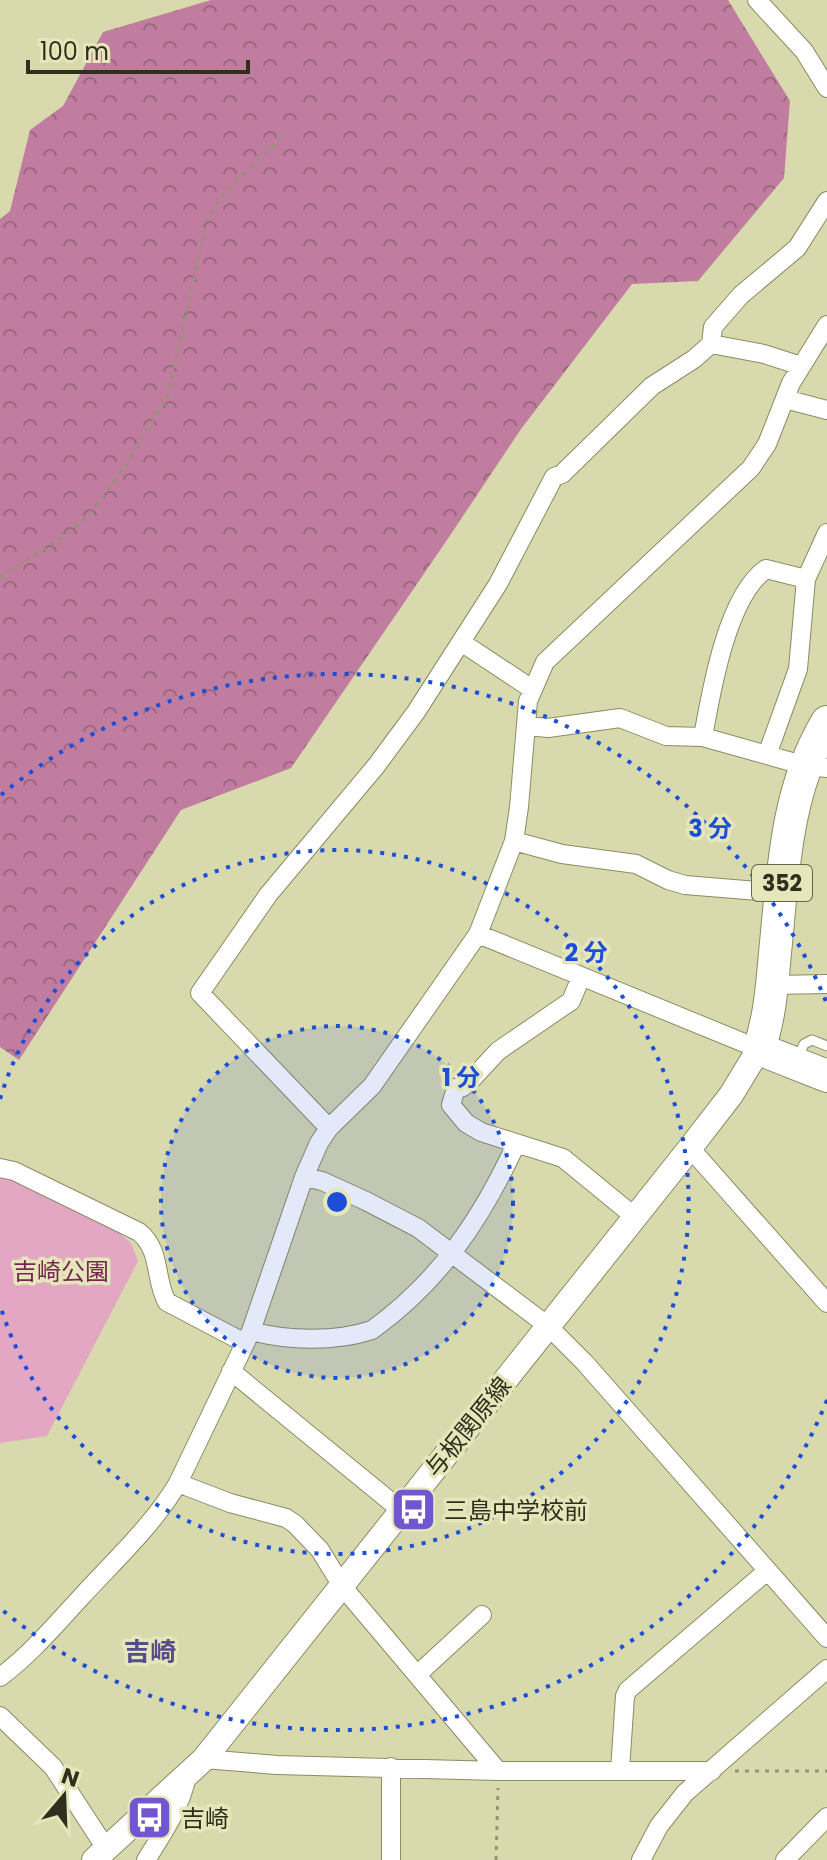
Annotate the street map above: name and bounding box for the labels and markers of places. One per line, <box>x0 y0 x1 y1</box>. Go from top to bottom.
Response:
centre of rings <box>323 1188 351 1216</box>
bus stop icon: 三島中学校前 <box>389 1486 437 1534</box>
place label: 三島中学校前 <box>444 1494 588 1527</box>
bus stop icon: 吉崎 <box>126 1794 174 1842</box>
place label: 吉崎 <box>181 1802 229 1835</box>

